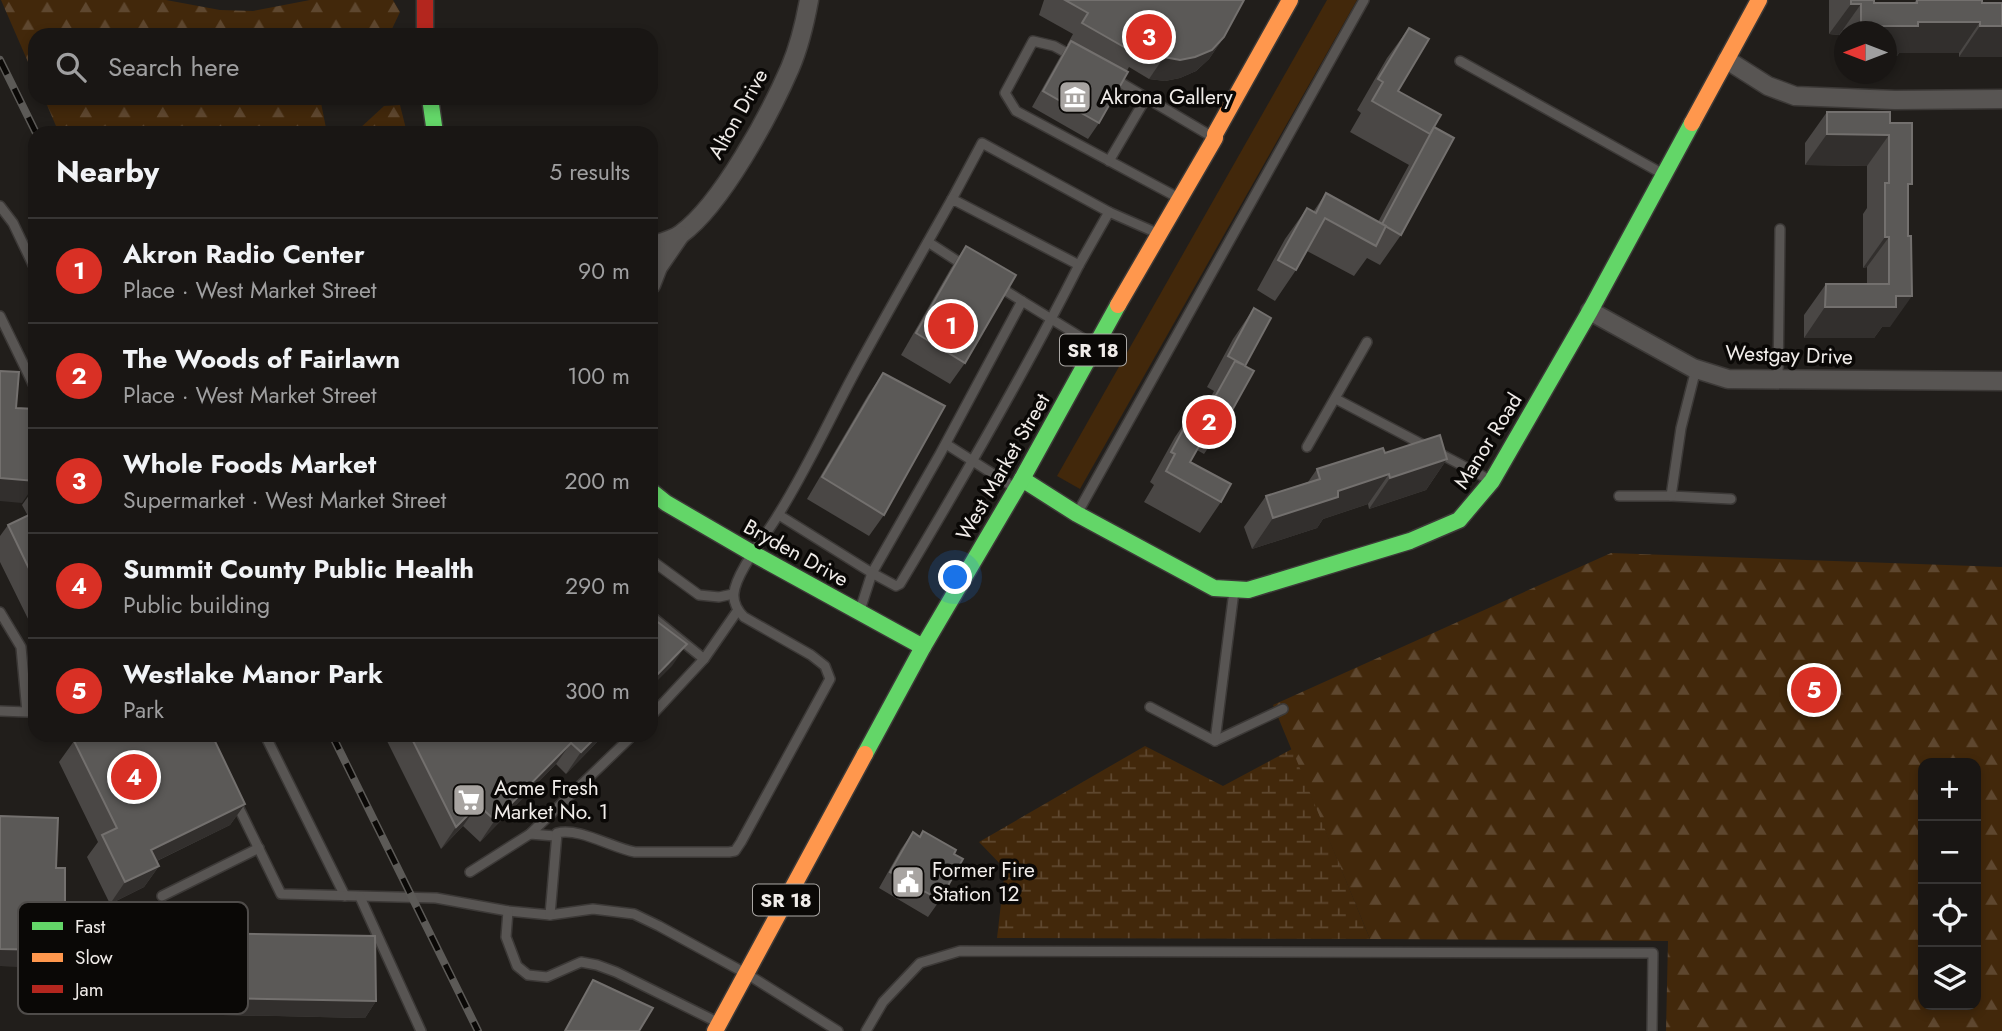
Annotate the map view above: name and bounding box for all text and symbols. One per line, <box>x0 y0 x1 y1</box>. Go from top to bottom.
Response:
pin: 3 <box>1126 11 1172 63</box>
north arrow <box>1834 21 1897 84</box>
search box <box>28 28 658 105</box>
icon: search <box>52 48 90 86</box>
text: Search here <box>108 48 240 86</box>
street label: Alton Drive <box>701 63 775 165</box>
museum icon: Akrona Gallery <box>1056 78 1094 116</box>
place label: Akrona Gallery <box>1100 82 1234 112</box>
text: Nearby <box>56 150 159 193</box>
text: 5 results <box>549 155 630 189</box>
text: Akron Radio Center <box>123 235 365 273</box>
text: 1 <box>73 254 85 288</box>
text: 90 m <box>578 254 630 288</box>
text: Place · West Market Street <box>123 273 376 307</box>
pin: 1 <box>928 300 974 352</box>
road number: SR 18 <box>1060 334 1126 366</box>
street label: Westgay Drive <box>1725 338 1853 372</box>
text: The Woods of Fairlawn <box>123 340 400 378</box>
text: 2 <box>71 359 87 393</box>
text: 100 m <box>567 359 630 393</box>
text: Place · West Market Street <box>123 378 376 412</box>
street label: Manor Road <box>1447 387 1529 495</box>
street label: West Market Street <box>949 388 1057 546</box>
pin: 2 <box>1186 396 1232 448</box>
text: Whole Foods Market <box>123 445 376 483</box>
text: 3 <box>72 464 86 498</box>
text: 200 m <box>564 464 630 498</box>
text: Supermarket · West Market Street <box>123 483 446 517</box>
street label: Bryden Drive <box>738 512 854 594</box>
text: Summit County Public Health <box>123 550 474 588</box>
your location <box>938 560 972 594</box>
text: 4 <box>71 569 87 603</box>
text: 290 m <box>565 569 630 603</box>
text: Public building <box>123 588 270 622</box>
text: Westlake Manor Park <box>123 655 383 693</box>
pin: 5 <box>1791 664 1837 716</box>
text: 5 <box>72 674 86 708</box>
text: 300 m <box>565 674 630 708</box>
text: Park <box>123 693 164 727</box>
pin: 4 <box>111 751 157 803</box>
map controls <box>1918 758 1981 1010</box>
button: + <box>1918 758 1981 821</box>
place label: Acme Fresh Market No. 1 <box>494 773 608 827</box>
supermarket icon: Acme Fresh Market No. 1 <box>450 781 488 819</box>
button: − <box>1918 821 1981 884</box>
place label: Former Fire Station 12 <box>932 855 1035 909</box>
public building icon: Former Fire Station 12 <box>889 863 927 901</box>
button: locate <box>1918 884 1981 947</box>
road number: SR 18 <box>753 885 819 916</box>
legend <box>18 902 248 1014</box>
text: Fast <box>75 913 106 940</box>
text: Slow <box>75 944 113 971</box>
button: layers <box>1918 947 1981 1010</box>
text: Jam <box>72 976 104 1003</box>

